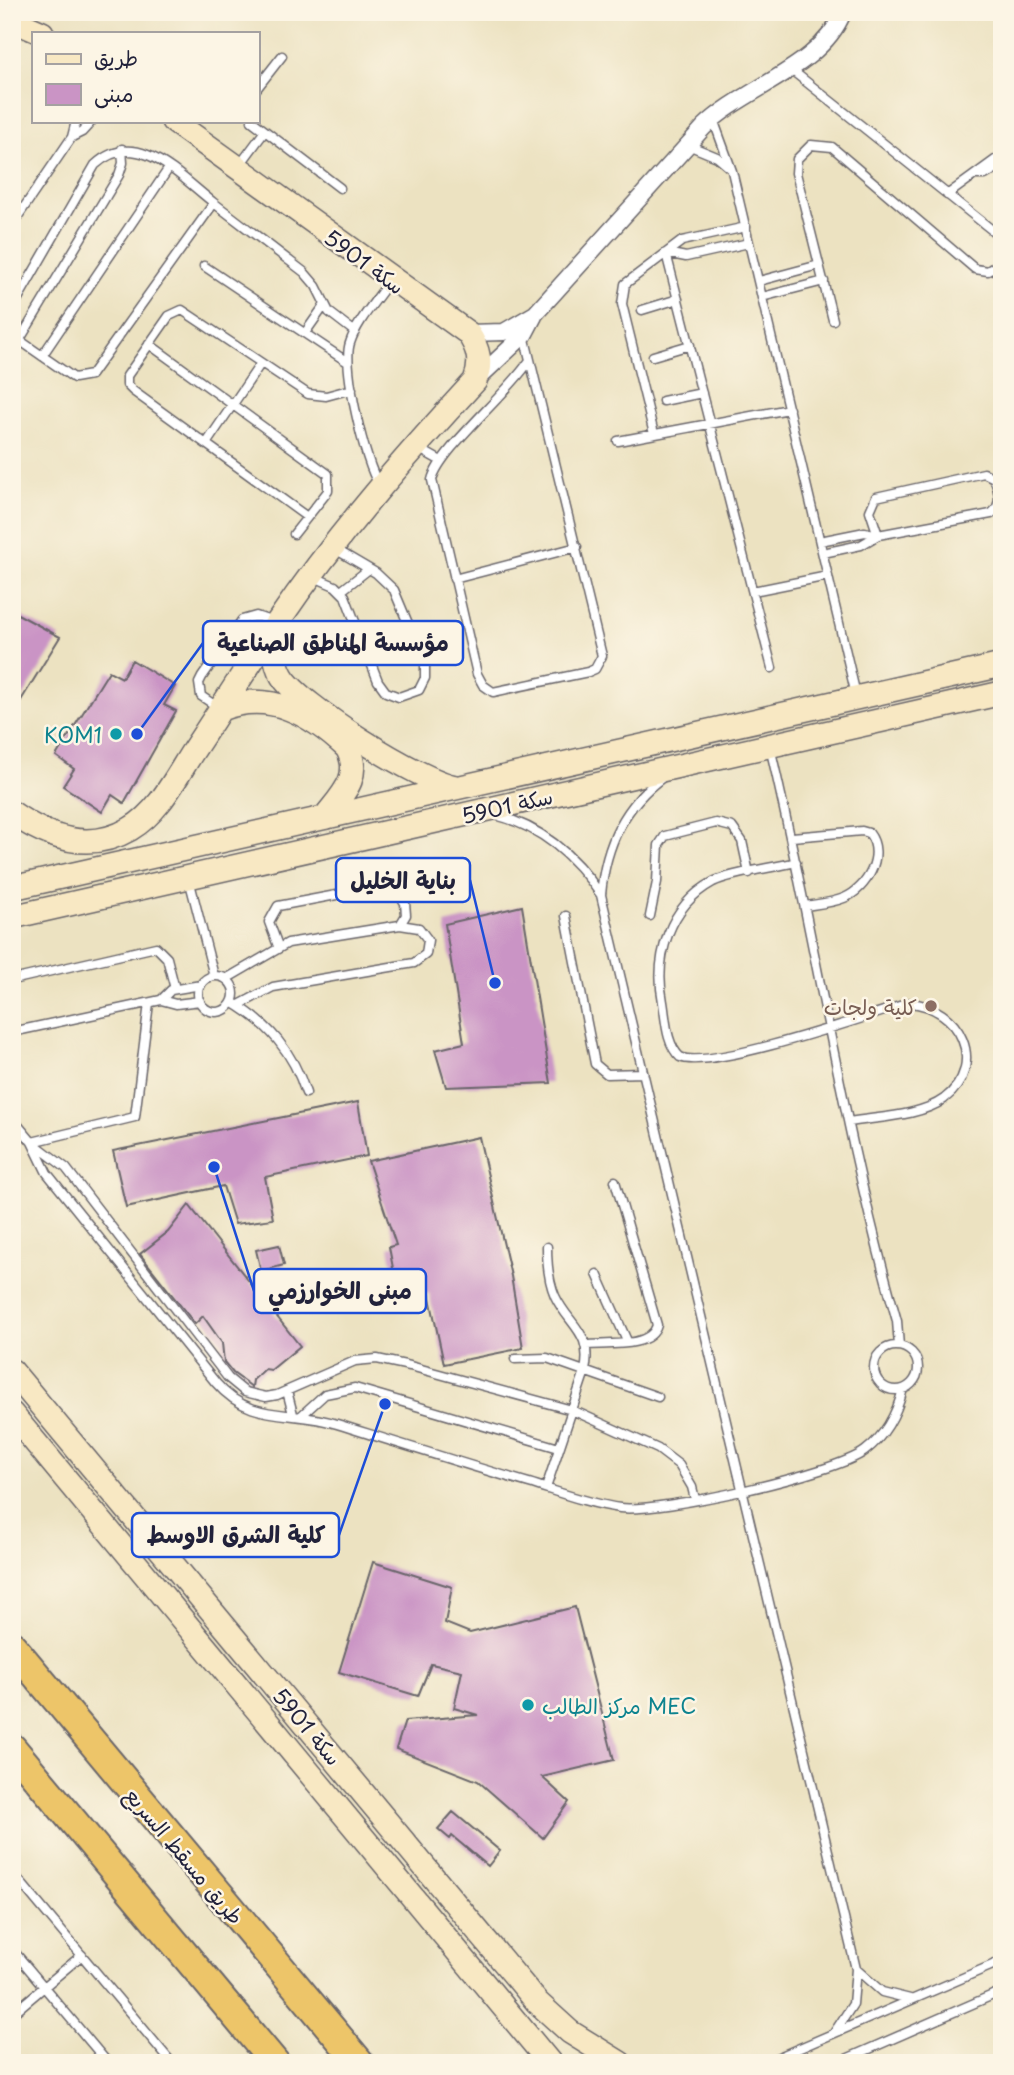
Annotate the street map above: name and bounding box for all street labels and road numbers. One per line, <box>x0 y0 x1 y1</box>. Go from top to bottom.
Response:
street label: سكة 5901 <box>318 221 412 301</box>
street label: سكة 5901 <box>458 779 556 831</box>
street label: سكة 5901 <box>266 1680 350 1772</box>
street label: طريق مسقط السريع <box>117 1779 252 1931</box>

